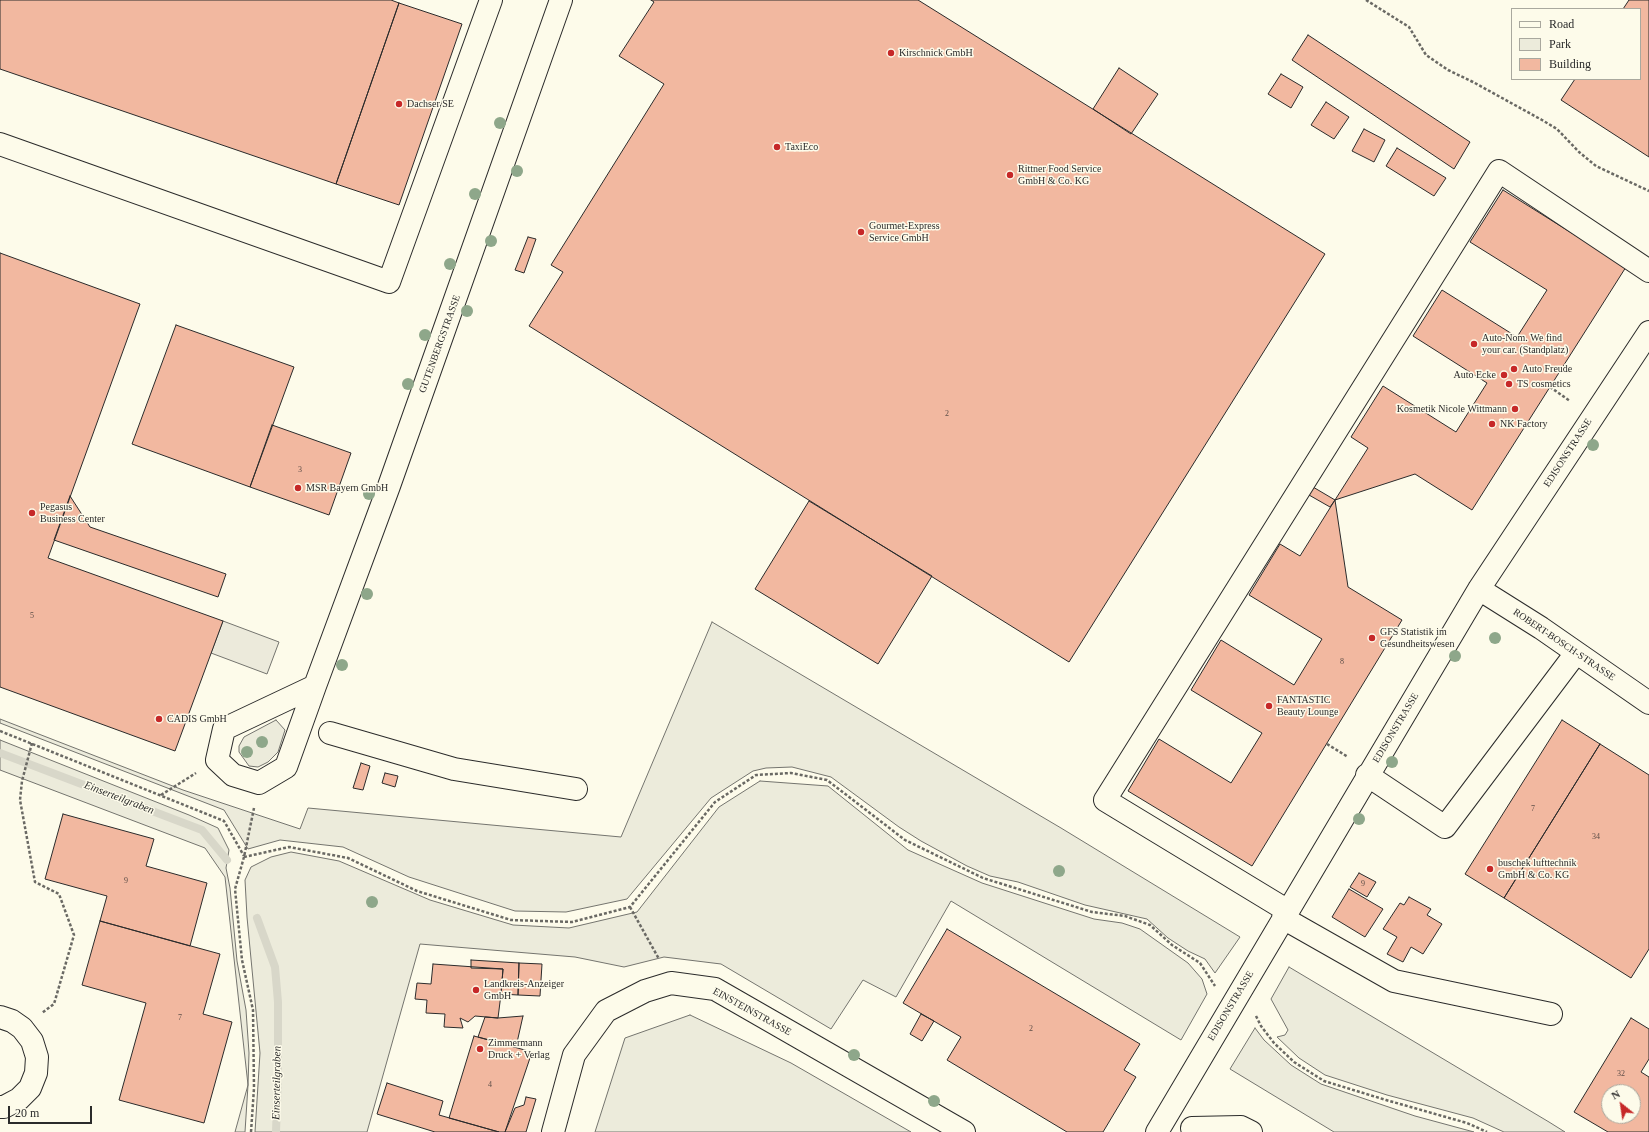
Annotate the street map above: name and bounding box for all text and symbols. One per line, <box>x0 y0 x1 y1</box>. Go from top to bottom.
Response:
legend <box>1511 8 1641 80</box>
text: Road <box>1549 17 1574 31</box>
text: Park <box>1549 37 1571 51</box>
place label: Kirschnick GmbH <box>899 47 973 59</box>
marker: Kirschnick GmbH <box>886 48 896 58</box>
text: Building <box>1549 57 1591 71</box>
place label: Dachser SE <box>407 98 454 110</box>
marker: Dachser SE <box>394 99 404 109</box>
place label: TaxiEco <box>785 141 818 153</box>
marker: TaxiEco <box>772 142 782 152</box>
place label: Rittner Food Service GmbH & Co. KG <box>1018 163 1101 186</box>
marker: Rittner Food Service GmbH & Co. KG <box>1005 170 1015 180</box>
place label: Gourmet-Express Service GmbH <box>869 220 940 244</box>
marker: Gourmet-Express Service GmbH <box>856 227 866 237</box>
street label: GUTENBERGSTRASSE <box>417 293 463 395</box>
place label: Auto-Nom. We find your car. (Standplatz) <box>1482 332 1568 356</box>
marker: Auto-Nom. We find your car. (Standplatz) <box>1469 339 1479 349</box>
place label: Auto Freude <box>1522 363 1572 375</box>
marker: Auto Freude <box>1509 364 1519 374</box>
place label: Auto Ecke <box>1454 369 1496 381</box>
marker: Auto Ecke <box>1499 370 1509 380</box>
place label: TS cosmetics <box>1517 378 1571 390</box>
marker: TS cosmetics <box>1504 379 1514 389</box>
place label: Kosmetik Nicole Wittmann <box>1397 403 1507 415</box>
marker: Kosmetik Nicole Wittmann <box>1510 404 1520 414</box>
house number: 2 <box>945 409 949 419</box>
street label: EDISONSTRASSE <box>1541 416 1595 490</box>
place label: NK Factory <box>1500 418 1547 430</box>
marker: NK Factory <box>1487 419 1497 429</box>
house number: 3 <box>298 465 302 475</box>
place label: MSR Bayern GmbH <box>306 482 388 494</box>
marker: MSR Bayern GmbH <box>293 483 303 493</box>
place label: Pegasus Business Center <box>40 501 105 524</box>
marker: Pegasus Business Center <box>27 508 37 518</box>
street label: ROBERT-BOSCH-STRASSE <box>1511 606 1617 684</box>
house number: 5 <box>30 611 34 621</box>
place label: GFS Statistik im Gesundheitswesen <box>1380 626 1454 650</box>
marker: GFS Statistik im Gesundheitswesen <box>1367 633 1377 643</box>
house number: 8 <box>1340 657 1344 667</box>
street label: EDISONSTRASSE <box>1370 691 1422 765</box>
place label: FANTASTIC Beauty Lounge <box>1277 694 1338 718</box>
marker: FANTASTIC Beauty Lounge <box>1264 701 1274 711</box>
place label: CADIS GmbH <box>167 713 227 725</box>
marker: CADIS GmbH <box>154 714 164 724</box>
water label: Einserteilgraben <box>82 779 156 817</box>
house number: 7 <box>1531 804 1535 814</box>
house number: 34 <box>1592 832 1600 842</box>
place label: buschek lufttechnik GmbH & Co. KG <box>1498 857 1577 880</box>
marker: buschek lufttechnik GmbH & Co. KG <box>1485 864 1495 874</box>
house number: 9 <box>124 876 128 886</box>
house number: 9 <box>1361 879 1365 889</box>
street label: EDISONSTRASSE <box>1205 969 1257 1043</box>
place label: Landkreis-Anzeiger GmbH <box>484 978 564 1002</box>
marker: Landkreis-Anzeiger GmbH <box>471 985 481 995</box>
street label: EINSTEINSTRASSE <box>711 985 793 1039</box>
house number: 7 <box>178 1013 182 1023</box>
house number: 2 <box>1029 1024 1033 1034</box>
place label: Zimmermann Druck + Verlag <box>488 1037 550 1060</box>
marker: Zimmermann Druck + Verlag <box>475 1044 485 1054</box>
water label: Einserteilgraben <box>270 1046 284 1120</box>
house number: 32 <box>1617 1069 1625 1079</box>
house number: 4 <box>488 1080 492 1090</box>
north arrow <box>1601 1084 1641 1124</box>
text: N <box>1609 1087 1622 1102</box>
scale bar <box>10 1098 94 1124</box>
text: 20 m <box>15 1106 39 1120</box>

